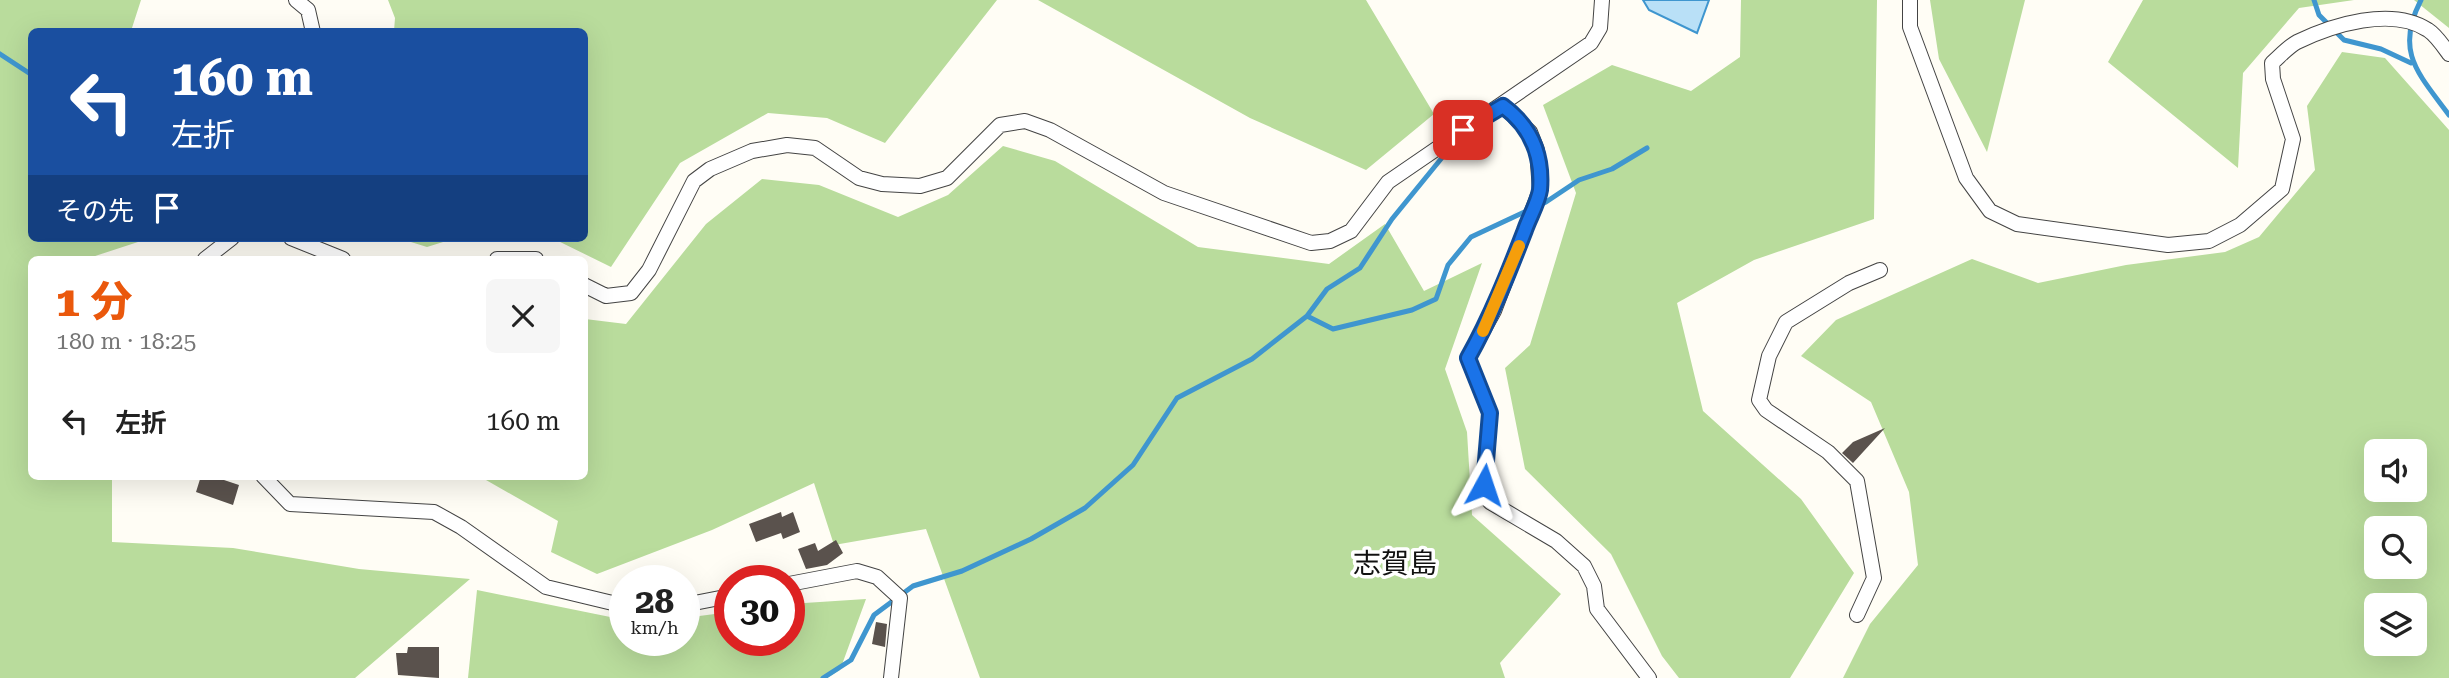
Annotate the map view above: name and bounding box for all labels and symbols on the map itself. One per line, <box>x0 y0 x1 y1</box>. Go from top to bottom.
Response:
pin <box>1433 100 1493 160</box>
position arrow <box>1447 448 1521 522</box>
district label: 志賀島 <box>1353 547 1437 580</box>
speed limit sign: 30 <box>714 565 805 656</box>

